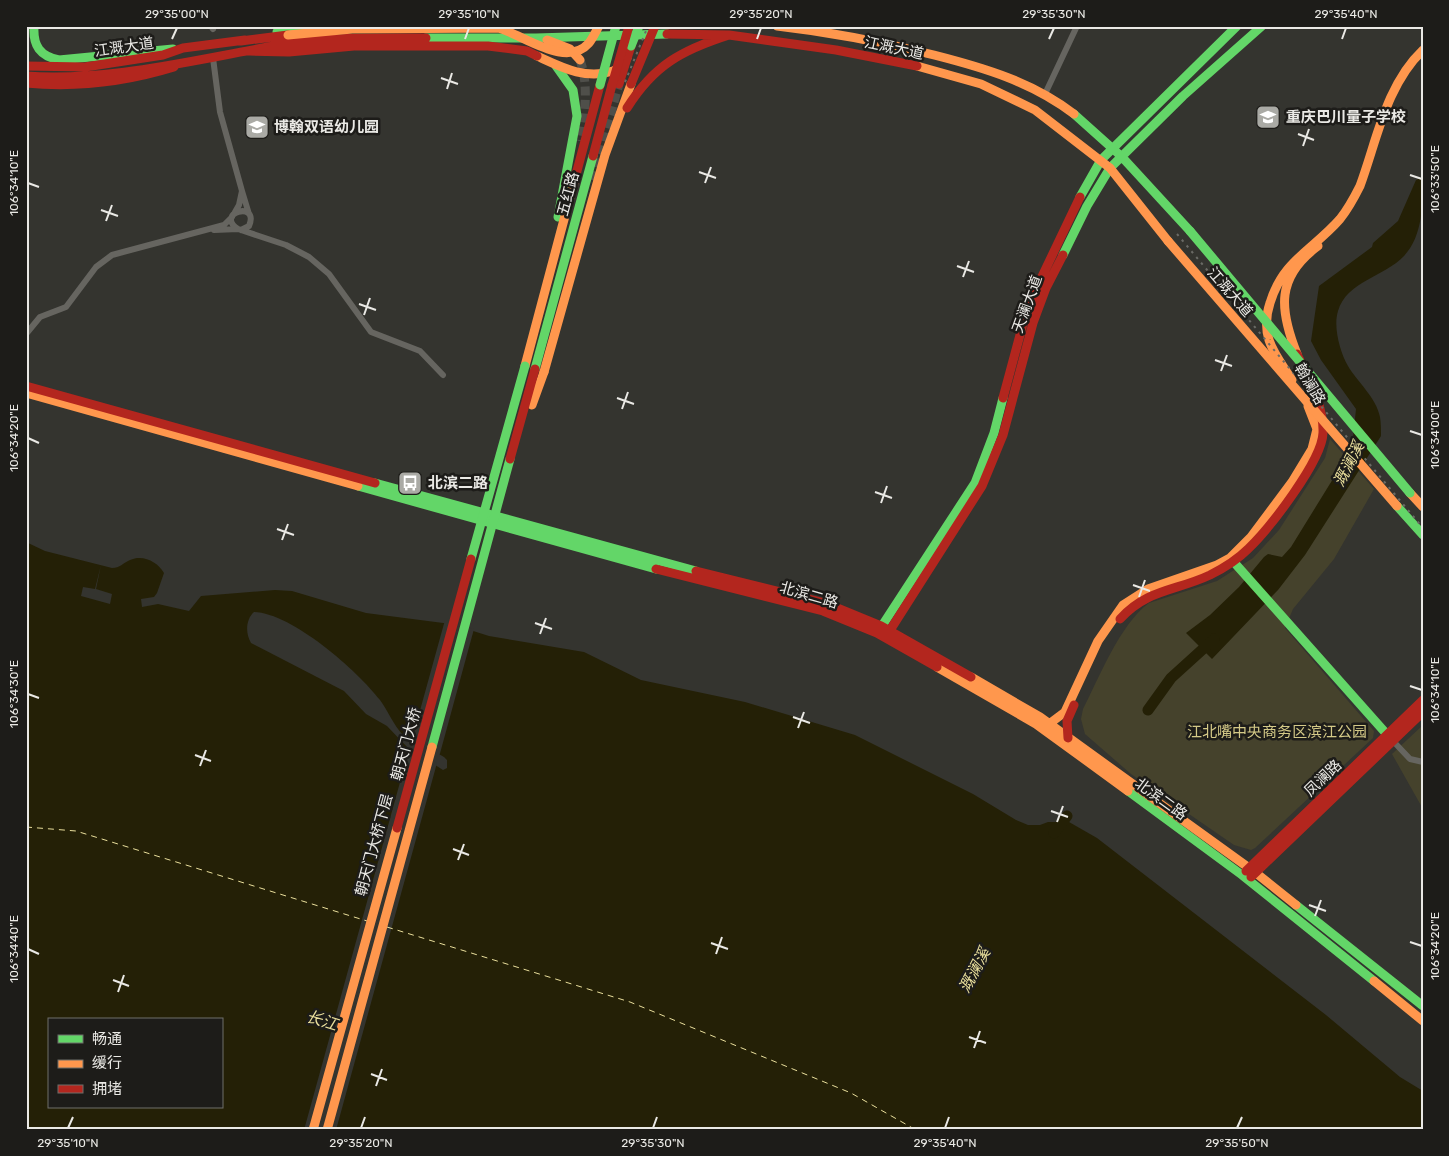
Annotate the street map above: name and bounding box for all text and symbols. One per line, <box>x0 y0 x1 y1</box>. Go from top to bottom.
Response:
text: 29°35'00"N <box>145 7 209 21</box>
text: 29°35'10"N <box>438 7 500 21</box>
text: 29°35'20"N <box>729 7 793 21</box>
text: 29°35'30"N <box>1022 7 1086 21</box>
text: 29°35'40"N <box>1314 7 1378 21</box>
street label: 江溉大道 <box>863 33 925 63</box>
street label: 江溉大道 <box>93 34 155 60</box>
school or university icon: 重庆巴川量子学校 <box>1255 104 1281 130</box>
place label: 重庆巴川量子学校 <box>1286 108 1406 126</box>
school or university icon: 博翰双语幼儿园 <box>244 114 270 140</box>
place label: 博翰双语幼儿园 <box>274 118 379 136</box>
text: 106°33'50"E <box>1428 145 1442 213</box>
text: 106°34'10"E <box>7 150 21 216</box>
street label: 五红路 <box>553 170 583 218</box>
street label: 江溉大道 <box>1204 263 1256 321</box>
street label: 天澜大道 <box>1008 273 1046 335</box>
street label: 翰澜路 <box>1291 360 1329 408</box>
text: 106°34'00"E <box>1428 401 1442 469</box>
text: 106°34'20"E <box>7 404 21 472</box>
water label: 溉澜溪 <box>1329 437 1369 490</box>
bus stop icon: 北滨二路 <box>397 470 423 496</box>
place label: 北滨二路 <box>428 474 488 492</box>
street label: 北滨二路 <box>778 578 840 612</box>
text: 106°34'10"E <box>1428 657 1442 723</box>
text: 106°34'30"E <box>7 660 21 728</box>
street label: 朝天门大桥 <box>388 705 424 783</box>
park label: 江北嘴中央商务区滨江公园 <box>1187 723 1367 741</box>
street label: 凤澜路 <box>1301 756 1345 800</box>
street label: 北滨二路 <box>1131 774 1191 824</box>
street label: 朝天门大桥下层 <box>352 792 396 898</box>
text: 106°34'20"E <box>1428 912 1442 980</box>
text: 106°34'40"E <box>7 915 21 983</box>
water label: 溉澜溪 <box>955 943 995 996</box>
water label: 长江 <box>304 1007 342 1035</box>
legend <box>48 1018 222 1108</box>
text: 畅通 <box>92 1030 122 1048</box>
text: 缓行 <box>92 1054 122 1072</box>
text: 拥堵 <box>92 1080 122 1098</box>
text: 29°35'10"N <box>37 1136 99 1150</box>
text: 29°35'20"N <box>329 1136 393 1150</box>
text: 29°35'30"N <box>621 1136 685 1150</box>
text: 29°35'40"N <box>913 1136 977 1150</box>
text: 29°35'50"N <box>1205 1136 1269 1150</box>

